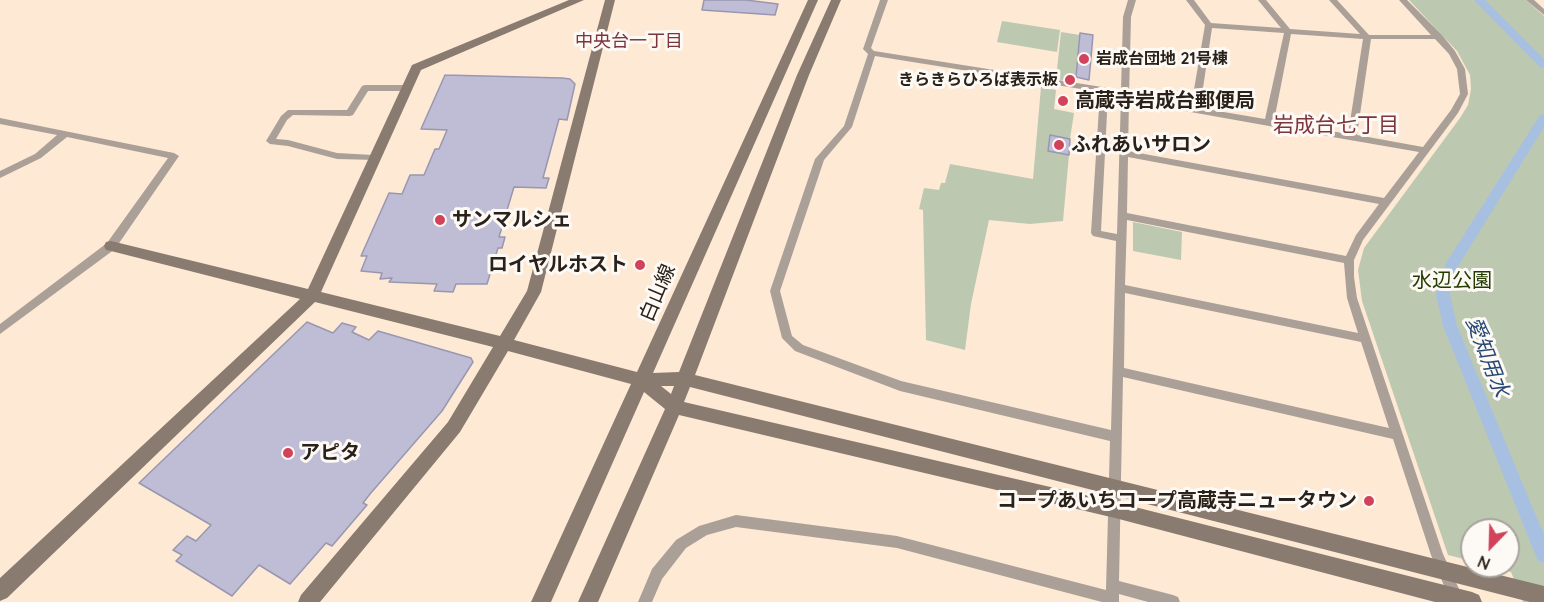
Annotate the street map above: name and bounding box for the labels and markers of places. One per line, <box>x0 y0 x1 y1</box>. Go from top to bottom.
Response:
place label: 岩成台団地 21号棟 <box>1096 49 1228 69</box>
marker: 岩成台団地 21号棟 <box>1077 52 1091 66</box>
place label: きらきらひろば表示板 <box>898 70 1058 90</box>
marker: きらきらひろば表示板 <box>1063 73 1077 87</box>
place label: 高蔵寺岩成台郵便局 <box>1075 89 1255 113</box>
marker: 高蔵寺岩成台郵便局 <box>1056 94 1070 108</box>
place label: ふれあいサロン <box>1071 133 1211 157</box>
marker: ふれあいサロン <box>1052 138 1066 152</box>
place label: サンマルシェ <box>452 208 572 232</box>
marker: サンマルシェ <box>433 213 447 227</box>
place label: ロイヤルホスト <box>488 253 628 277</box>
marker: ロイヤルホスト <box>633 258 647 272</box>
place label: アピタ <box>300 441 360 465</box>
marker: アピタ <box>281 446 295 460</box>
place label: コープあいちコープ高蔵寺ニュータウン <box>997 489 1357 513</box>
marker: コープあいちコープ高蔵寺ニュータウン <box>1362 494 1376 508</box>

